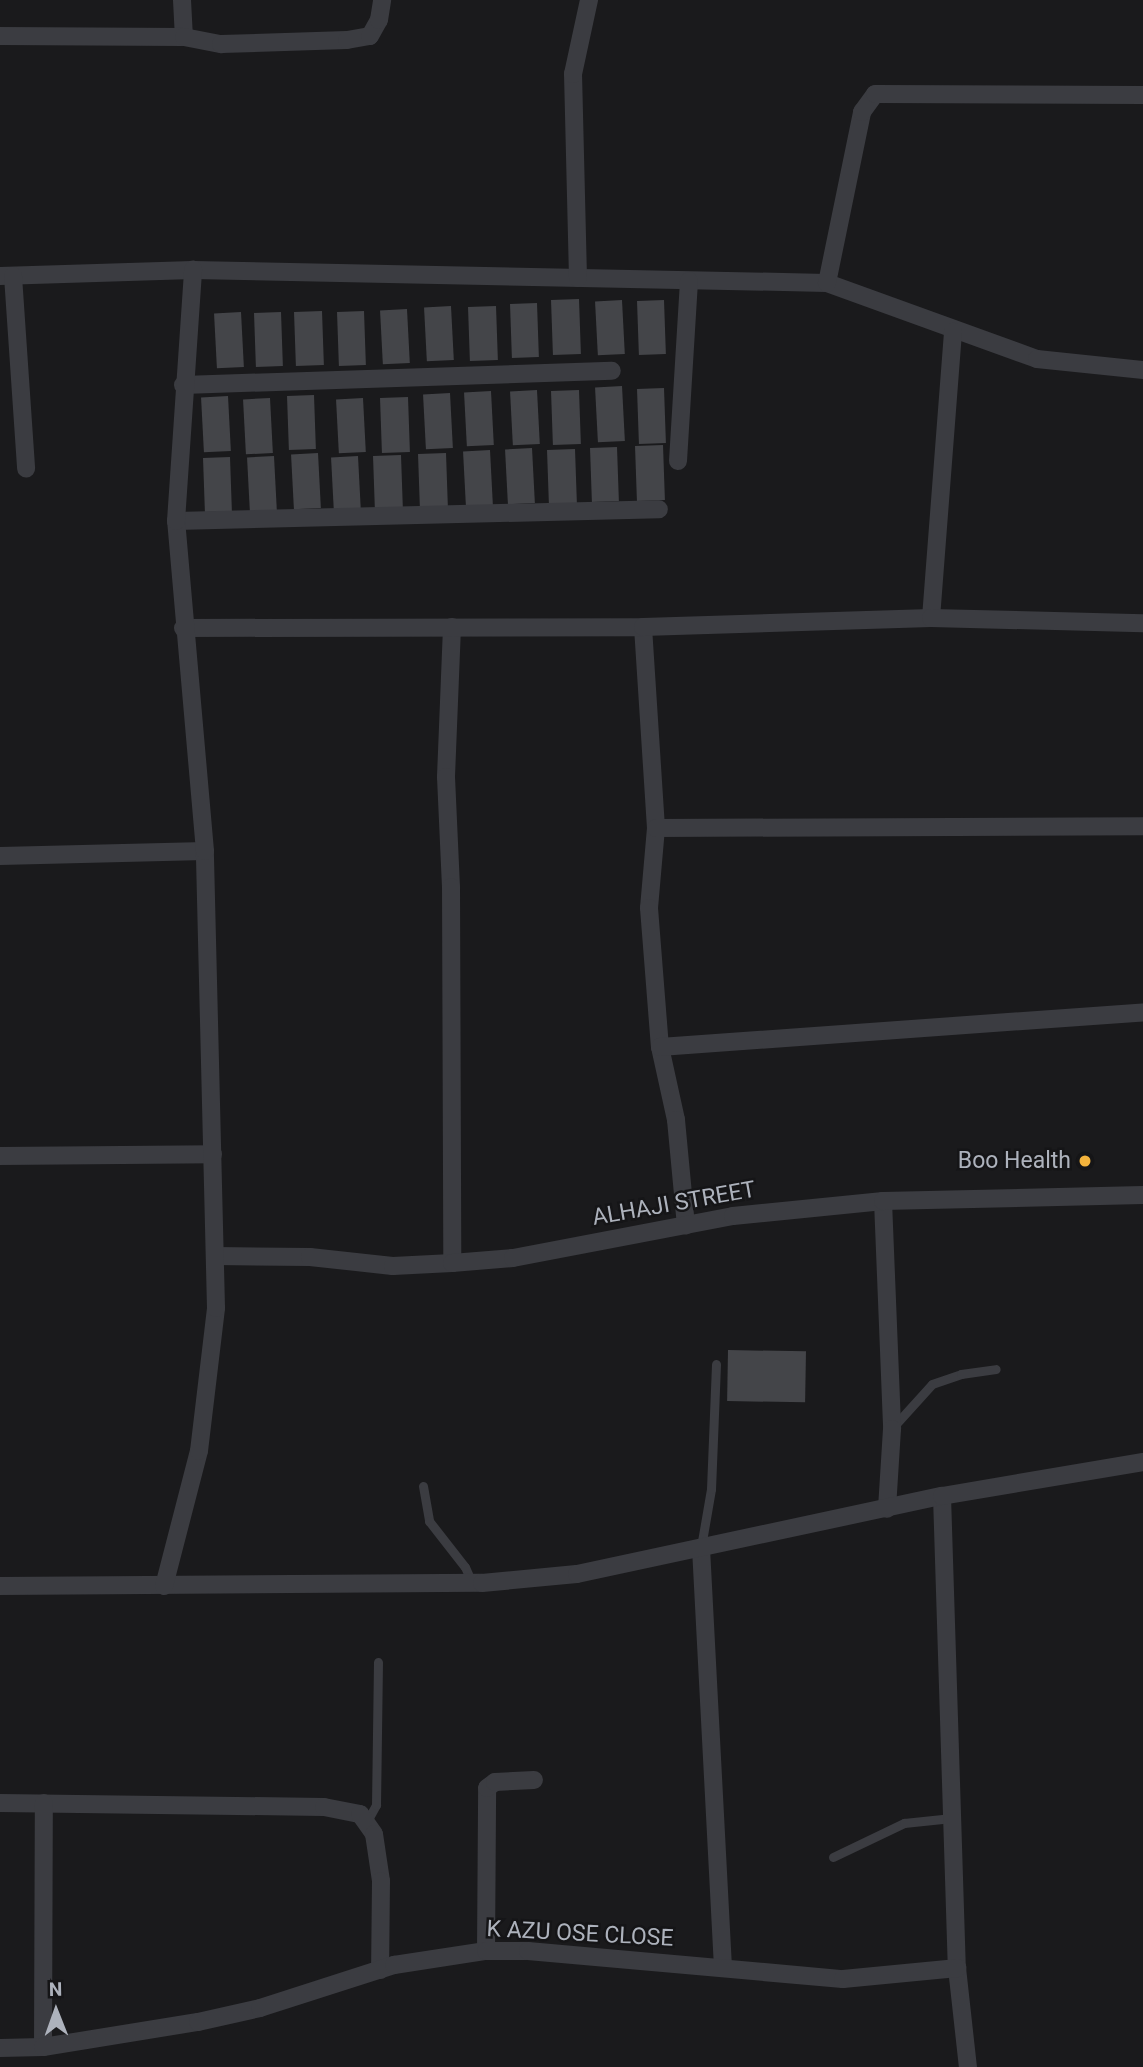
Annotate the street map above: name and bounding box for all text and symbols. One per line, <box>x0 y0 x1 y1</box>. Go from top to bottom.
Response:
place label: Boo Health <box>958 1147 1071 1175</box>
marker: Boo Health <box>1077 1153 1093 1169</box>
street label: ALHAJI STREET <box>590 1176 758 1232</box>
street label: K AZU OSE CLOSE <box>486 1915 674 1953</box>
north arrow <box>21 1976 91 2046</box>
text: N <box>49 1978 63 2001</box>

